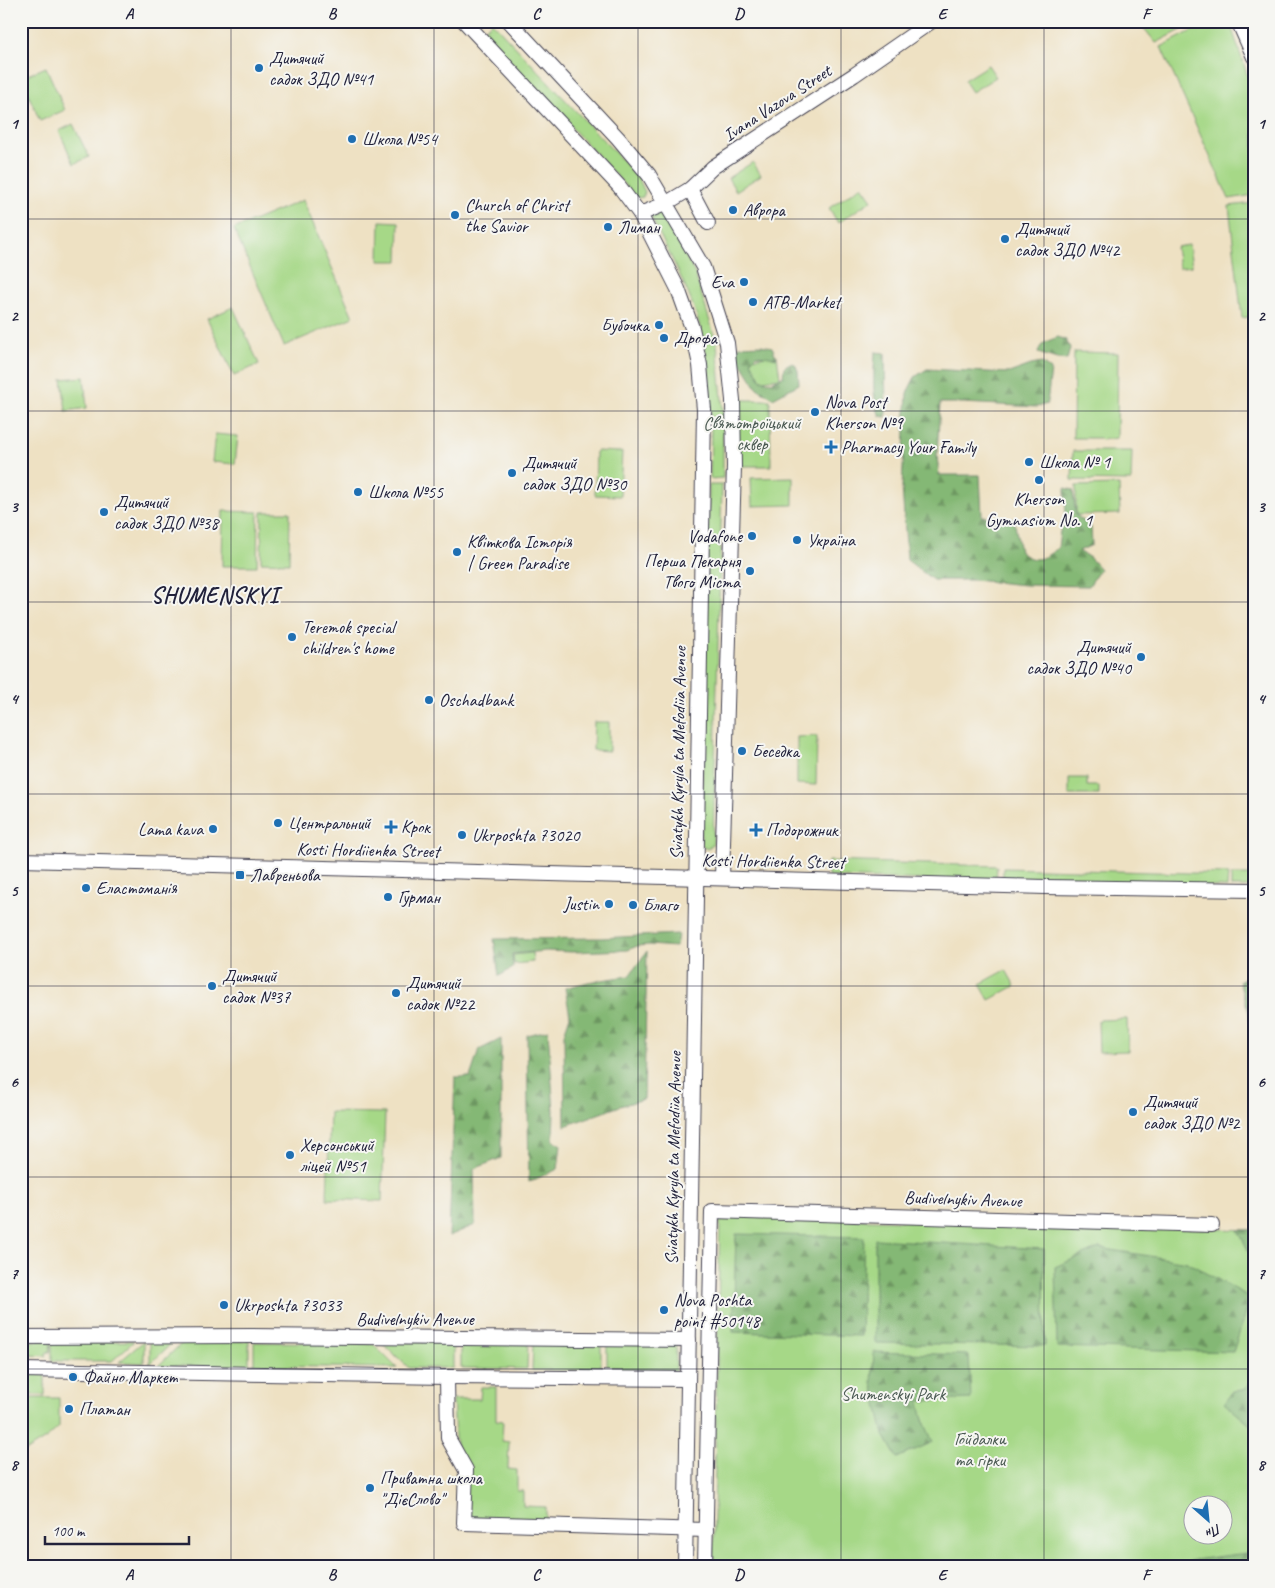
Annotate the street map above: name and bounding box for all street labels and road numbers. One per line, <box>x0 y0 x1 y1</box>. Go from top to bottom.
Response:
street label: Ivana Vazova Street <box>719 59 837 146</box>
street label: Sviatykh Kyryla ta Mefodiia Avenue <box>665 645 691 860</box>
street label: Kosti Hordiienka Street <box>296 838 443 862</box>
street label: Kosti Hordiienka Street <box>701 849 848 873</box>
street label: Sviatykh Kyryla ta Mefodiia Avenue <box>660 1050 686 1265</box>
street label: Budivelnykiv Avenue <box>904 1186 1023 1212</box>
street label: Budivelnykiv Avenue <box>356 1308 475 1330</box>

